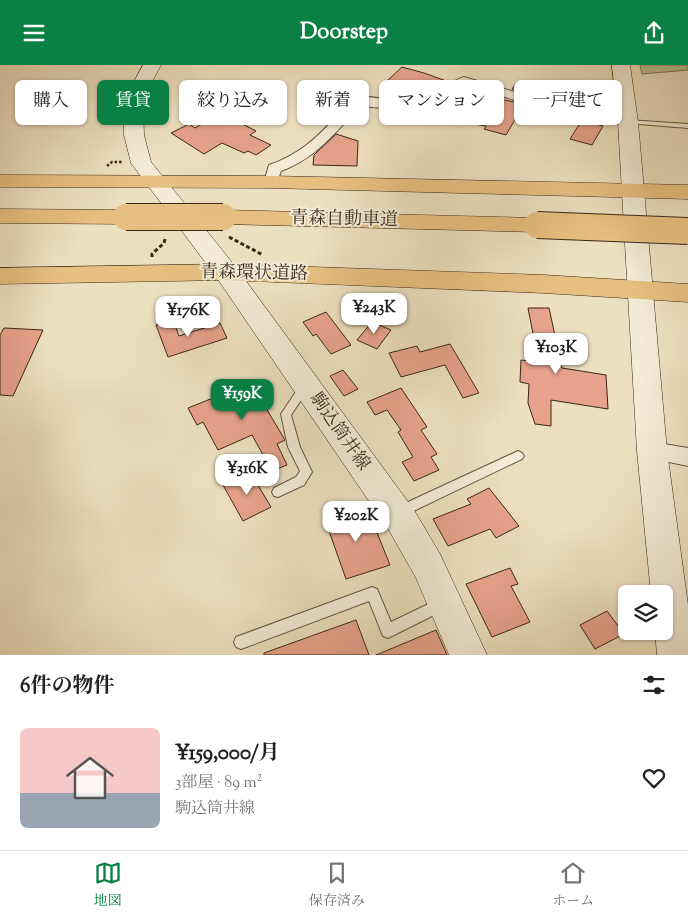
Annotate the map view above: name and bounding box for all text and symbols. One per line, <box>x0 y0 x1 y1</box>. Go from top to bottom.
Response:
text: Doorstep <box>300 17 388 49</box>
icon: menu <box>20 19 48 47</box>
icon: share <box>640 19 668 47</box>
chip: 購入 <box>15 80 87 125</box>
chip: 賃貸 <box>97 80 169 125</box>
chip: 絞り込み <box>179 80 287 125</box>
chip: 新着 <box>297 80 369 125</box>
chip: マンション <box>379 80 504 125</box>
chip: 一戸建て <box>514 80 622 125</box>
street label: 青森自動車道 <box>290 206 398 234</box>
street label: 青森環状道路 <box>200 260 308 288</box>
pin: ¥243K <box>339 293 409 335</box>
pin: ¥176K <box>153 295 223 338</box>
text: ¥243K <box>352 297 396 320</box>
text: ¥176K <box>166 300 210 323</box>
pin: ¥103K <box>521 333 591 375</box>
text: ¥103K <box>535 337 577 360</box>
pin: ¥159K <box>207 379 277 421</box>
text: ¥159K <box>222 383 262 406</box>
street label: 駒込筒井線 <box>303 388 375 476</box>
pin: ¥316K <box>212 453 282 496</box>
text: ¥316K <box>226 458 268 481</box>
pin: ¥202K <box>321 501 391 543</box>
text: ¥202K <box>333 505 379 528</box>
map controls <box>618 585 673 640</box>
button: layers <box>618 585 673 640</box>
icon: filters <box>640 671 668 699</box>
text: 6件の物件 <box>20 672 114 702</box>
text: ¥159,000/月 <box>175 739 280 769</box>
icon: home <box>60 748 120 808</box>
icon: heart <box>640 764 668 792</box>
text: 3部屋 · 89 m² <box>175 772 262 795</box>
text: 駒込筒井線 <box>175 798 255 821</box>
tab: 地図 <box>94 859 122 912</box>
tab: 保存済み <box>309 859 365 912</box>
tab: ホーム <box>552 859 594 912</box>

